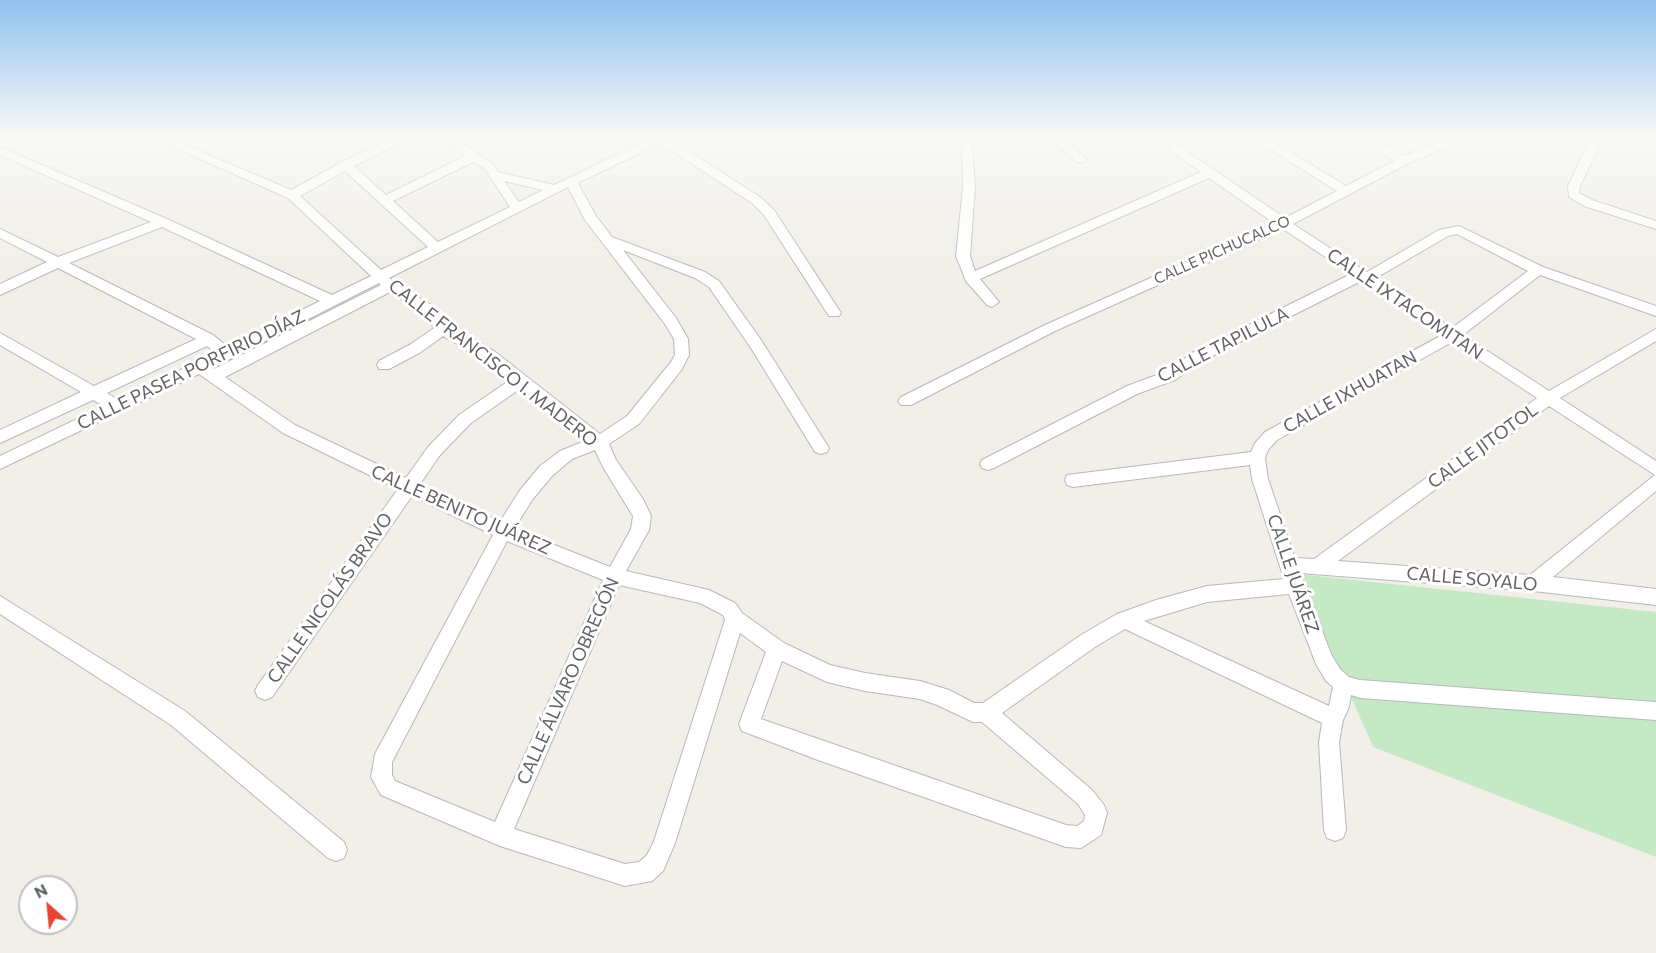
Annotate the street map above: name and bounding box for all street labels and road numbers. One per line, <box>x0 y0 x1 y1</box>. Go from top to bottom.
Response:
street label: CALLE PICHUCALCO <box>1151 212 1293 288</box>
street label: CALLE IXTACOMITAN <box>1323 244 1487 364</box>
street label: CALLE FRANCISCO I. MADERO <box>384 275 602 451</box>
street label: CALLE TAPILULA <box>1154 303 1292 387</box>
street label: CALLE PASEA PORFIRIO DÍAZ <box>74 305 308 435</box>
street label: CALLE IXHUATAN <box>1279 346 1421 438</box>
street label: CALLE JITOTOL <box>1424 399 1542 493</box>
street label: CALLE BENITO JUÁREZ <box>368 461 554 559</box>
street label: CALLE NICOLÁS BRAVO <box>263 509 397 687</box>
street label: CALLE JUÁREZ <box>1263 512 1323 636</box>
street label: CALLE SOYALO <box>1406 563 1538 595</box>
street label: CALLE ÁLVARO OBREGÓN <box>512 574 624 788</box>

